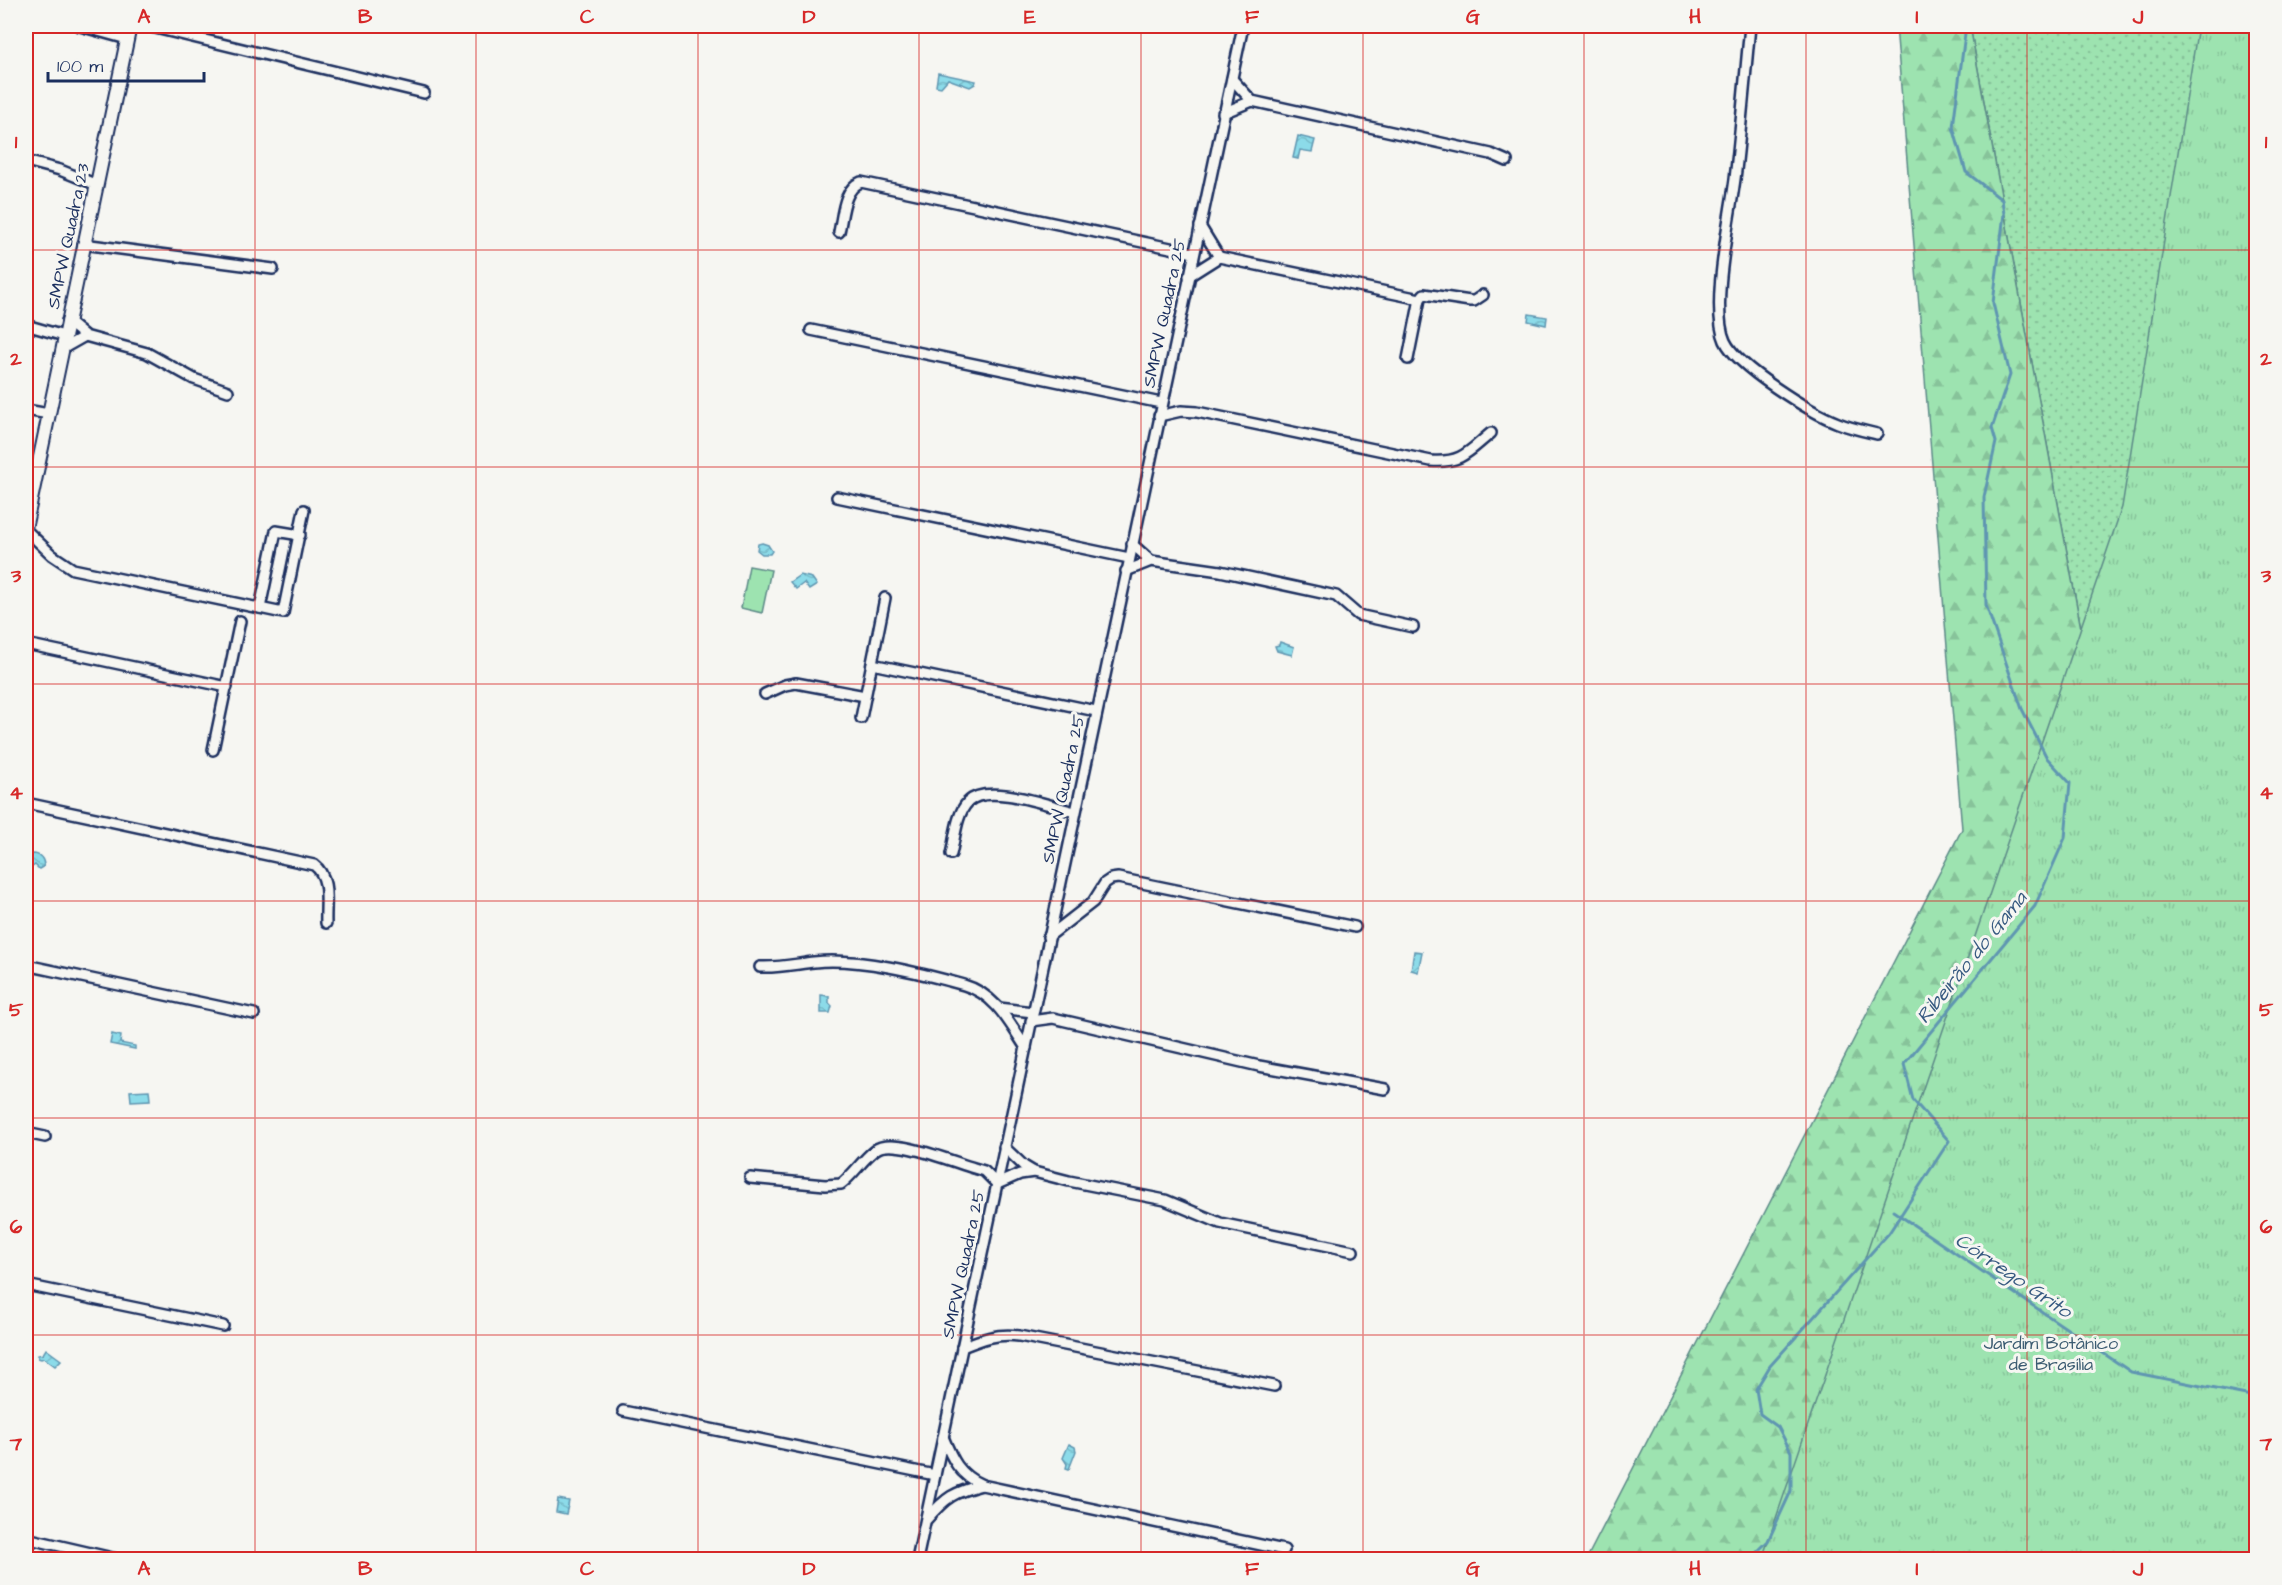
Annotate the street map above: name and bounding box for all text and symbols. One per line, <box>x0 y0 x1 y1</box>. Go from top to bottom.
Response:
text: A <box>138 3 151 31</box>
text: B <box>358 3 373 31</box>
text: C <box>580 3 595 31</box>
text: D <box>803 3 816 31</box>
text: E <box>1024 3 1036 31</box>
text: F <box>1245 3 1260 31</box>
text: G <box>1466 3 1480 31</box>
text: H <box>1689 3 1701 31</box>
text: I <box>1915 3 1919 31</box>
text: J <box>2132 3 2144 31</box>
scale bar <box>48 45 204 83</box>
text: 100 m <box>57 54 103 79</box>
text: 1 <box>15 128 18 156</box>
text: 1 <box>2265 128 2268 156</box>
street label: SMPW Quadra 23 <box>41 161 96 311</box>
street label: SMPW Quadra 25 <box>1136 236 1193 390</box>
text: 2 <box>9 345 22 373</box>
text: 2 <box>2259 345 2272 373</box>
text: 3 <box>10 562 22 590</box>
text: 3 <box>2260 562 2272 590</box>
street label: SMPW Quadra 25 <box>1035 712 1092 866</box>
text: 4 <box>9 779 23 807</box>
text: 4 <box>2259 779 2273 807</box>
water label: Ribeirão do Gama <box>1910 885 2034 1029</box>
text: 5 <box>9 996 24 1024</box>
text: 5 <box>2259 996 2274 1024</box>
street label: SMPW Quadra 25 <box>935 1187 992 1341</box>
text: 6 <box>10 1213 23 1241</box>
text: 6 <box>2260 1213 2273 1241</box>
water label: Córrego Grito <box>1949 1226 2079 1327</box>
park label: Jardim Botânico de Brasília <box>1984 1331 2118 1377</box>
text: 7 <box>9 1430 23 1458</box>
text: 7 <box>2259 1430 2273 1458</box>
text: A <box>138 1555 151 1583</box>
text: B <box>358 1555 373 1583</box>
text: C <box>580 1555 595 1583</box>
text: D <box>803 1555 816 1583</box>
text: E <box>1024 1555 1036 1583</box>
text: F <box>1245 1555 1260 1583</box>
text: G <box>1466 1555 1480 1583</box>
text: H <box>1689 1555 1701 1583</box>
text: I <box>1915 1555 1919 1583</box>
text: J <box>2132 1555 2144 1583</box>

